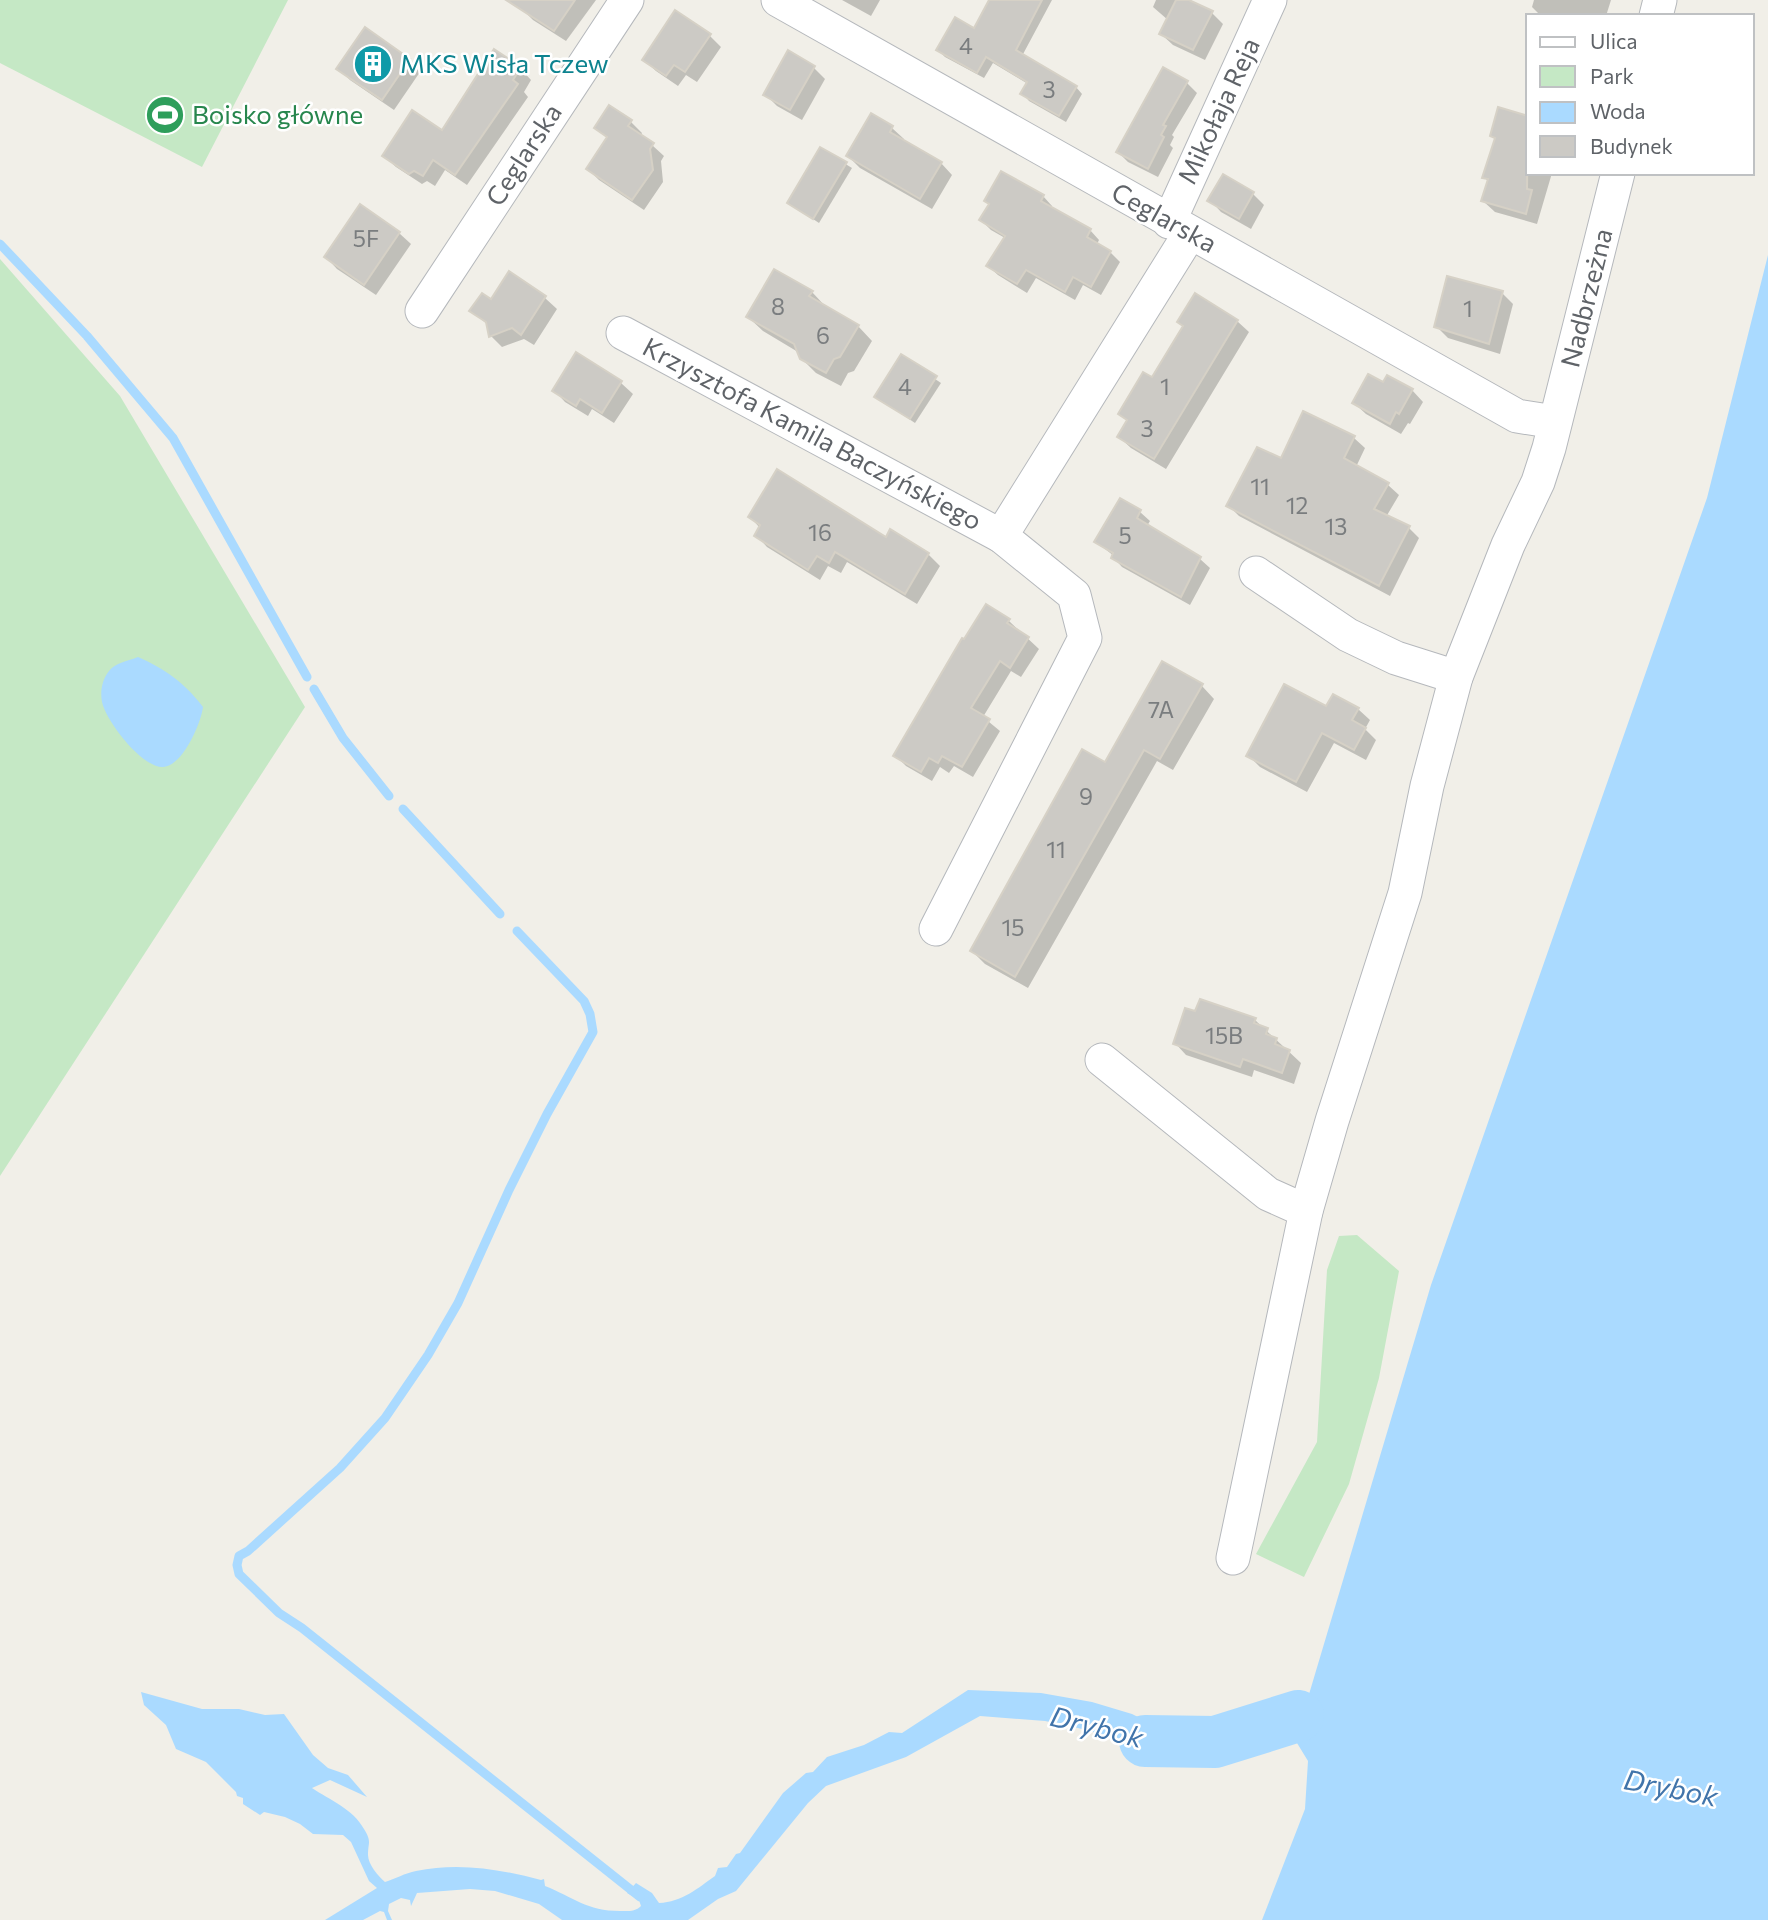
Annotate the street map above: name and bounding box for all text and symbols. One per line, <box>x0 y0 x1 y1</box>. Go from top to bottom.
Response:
legend <box>1526 14 1754 175</box>
text: Ulica <box>1590 28 1637 53</box>
house number: 4 <box>959 31 973 59</box>
street label: Mikołaja Reja <box>1170 32 1265 188</box>
building icon: MKS Wisła Tczew <box>352 43 394 85</box>
place label: MKS Wisła Tczew <box>400 47 609 78</box>
text: Park <box>1590 63 1634 88</box>
house number: 3 <box>1042 75 1056 103</box>
sports icon: Boisko główne <box>144 94 186 136</box>
street label: Ceglarska <box>478 97 567 211</box>
place label: Boisko główne <box>192 98 363 129</box>
text: Woda <box>1590 98 1646 123</box>
text: Budynek <box>1590 133 1673 158</box>
street label: Ceglarska <box>1107 175 1223 258</box>
house number: 5F <box>353 224 379 252</box>
street label: Nadbrzeżna <box>1553 225 1618 370</box>
house number: 8 <box>771 292 785 320</box>
house number: 1 <box>1463 294 1473 322</box>
house number: 6 <box>816 321 830 349</box>
street label: Krzysztofa Kamila Baczyńskiego <box>638 330 987 535</box>
house number: 4 <box>898 372 912 400</box>
house number: 1 <box>1160 372 1170 400</box>
house number: 3 <box>1140 414 1154 442</box>
house number: 11 <box>1250 472 1270 500</box>
house number: 12 <box>1286 491 1308 519</box>
house number: 13 <box>1325 512 1347 540</box>
house number: 16 <box>808 518 832 546</box>
house number: 5 <box>1118 521 1132 549</box>
house number: 7A <box>1148 695 1174 723</box>
house number: 9 <box>1079 782 1093 810</box>
house number: 11 <box>1046 835 1066 863</box>
house number: 15 <box>1001 913 1025 941</box>
house number: 15B <box>1205 1021 1243 1049</box>
water label: Drybok <box>1047 1698 1148 1754</box>
water label: Drybok <box>1621 1761 1722 1813</box>

